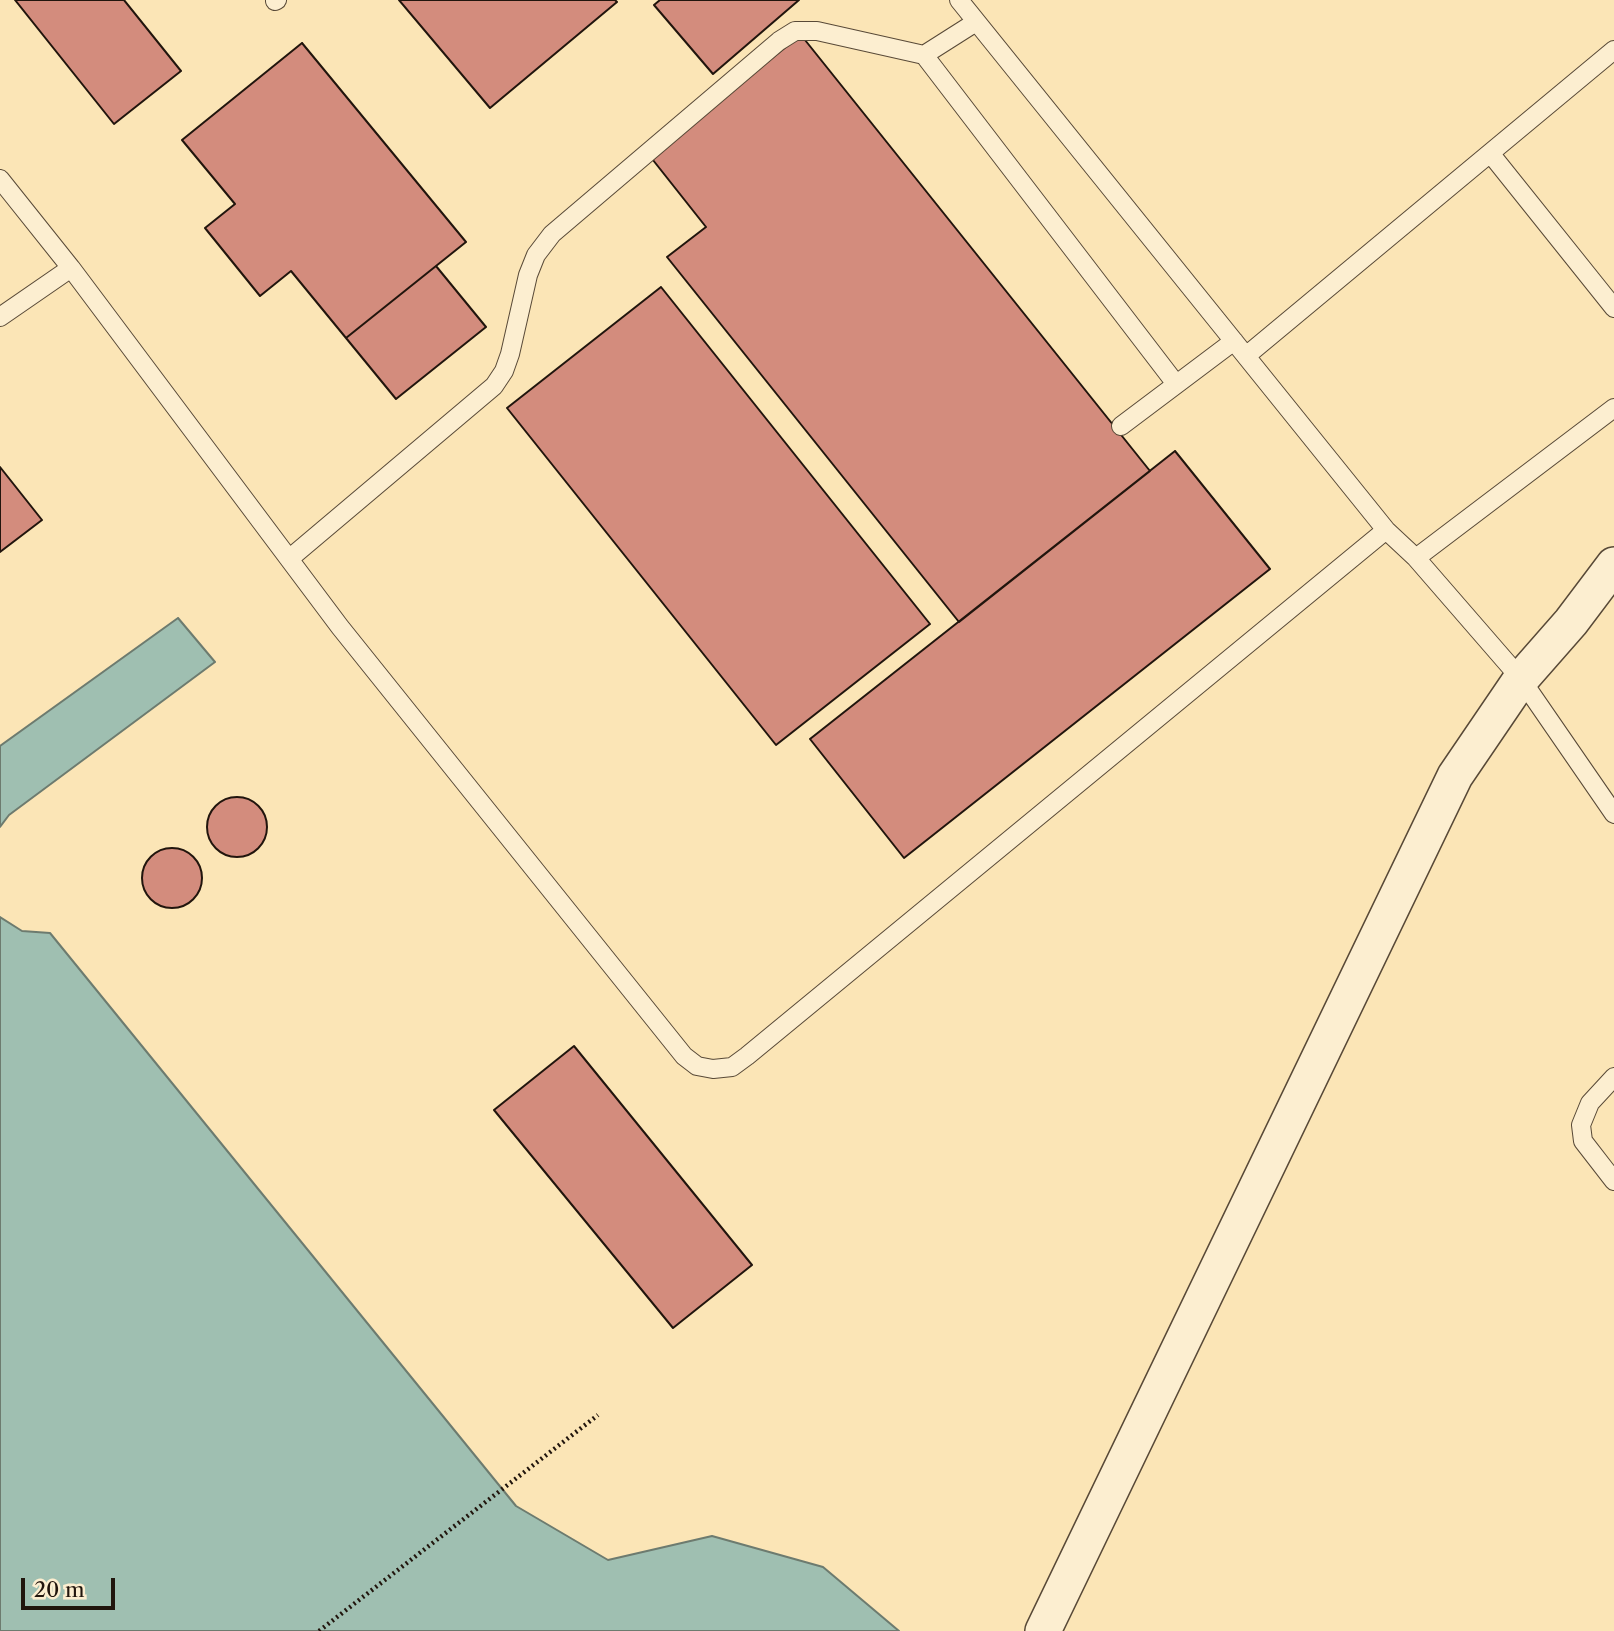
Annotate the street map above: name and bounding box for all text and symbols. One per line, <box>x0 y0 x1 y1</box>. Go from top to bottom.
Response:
scale bar <box>24 1564 119 1608</box>
text: 20 m <box>34 1577 85 1602</box>

